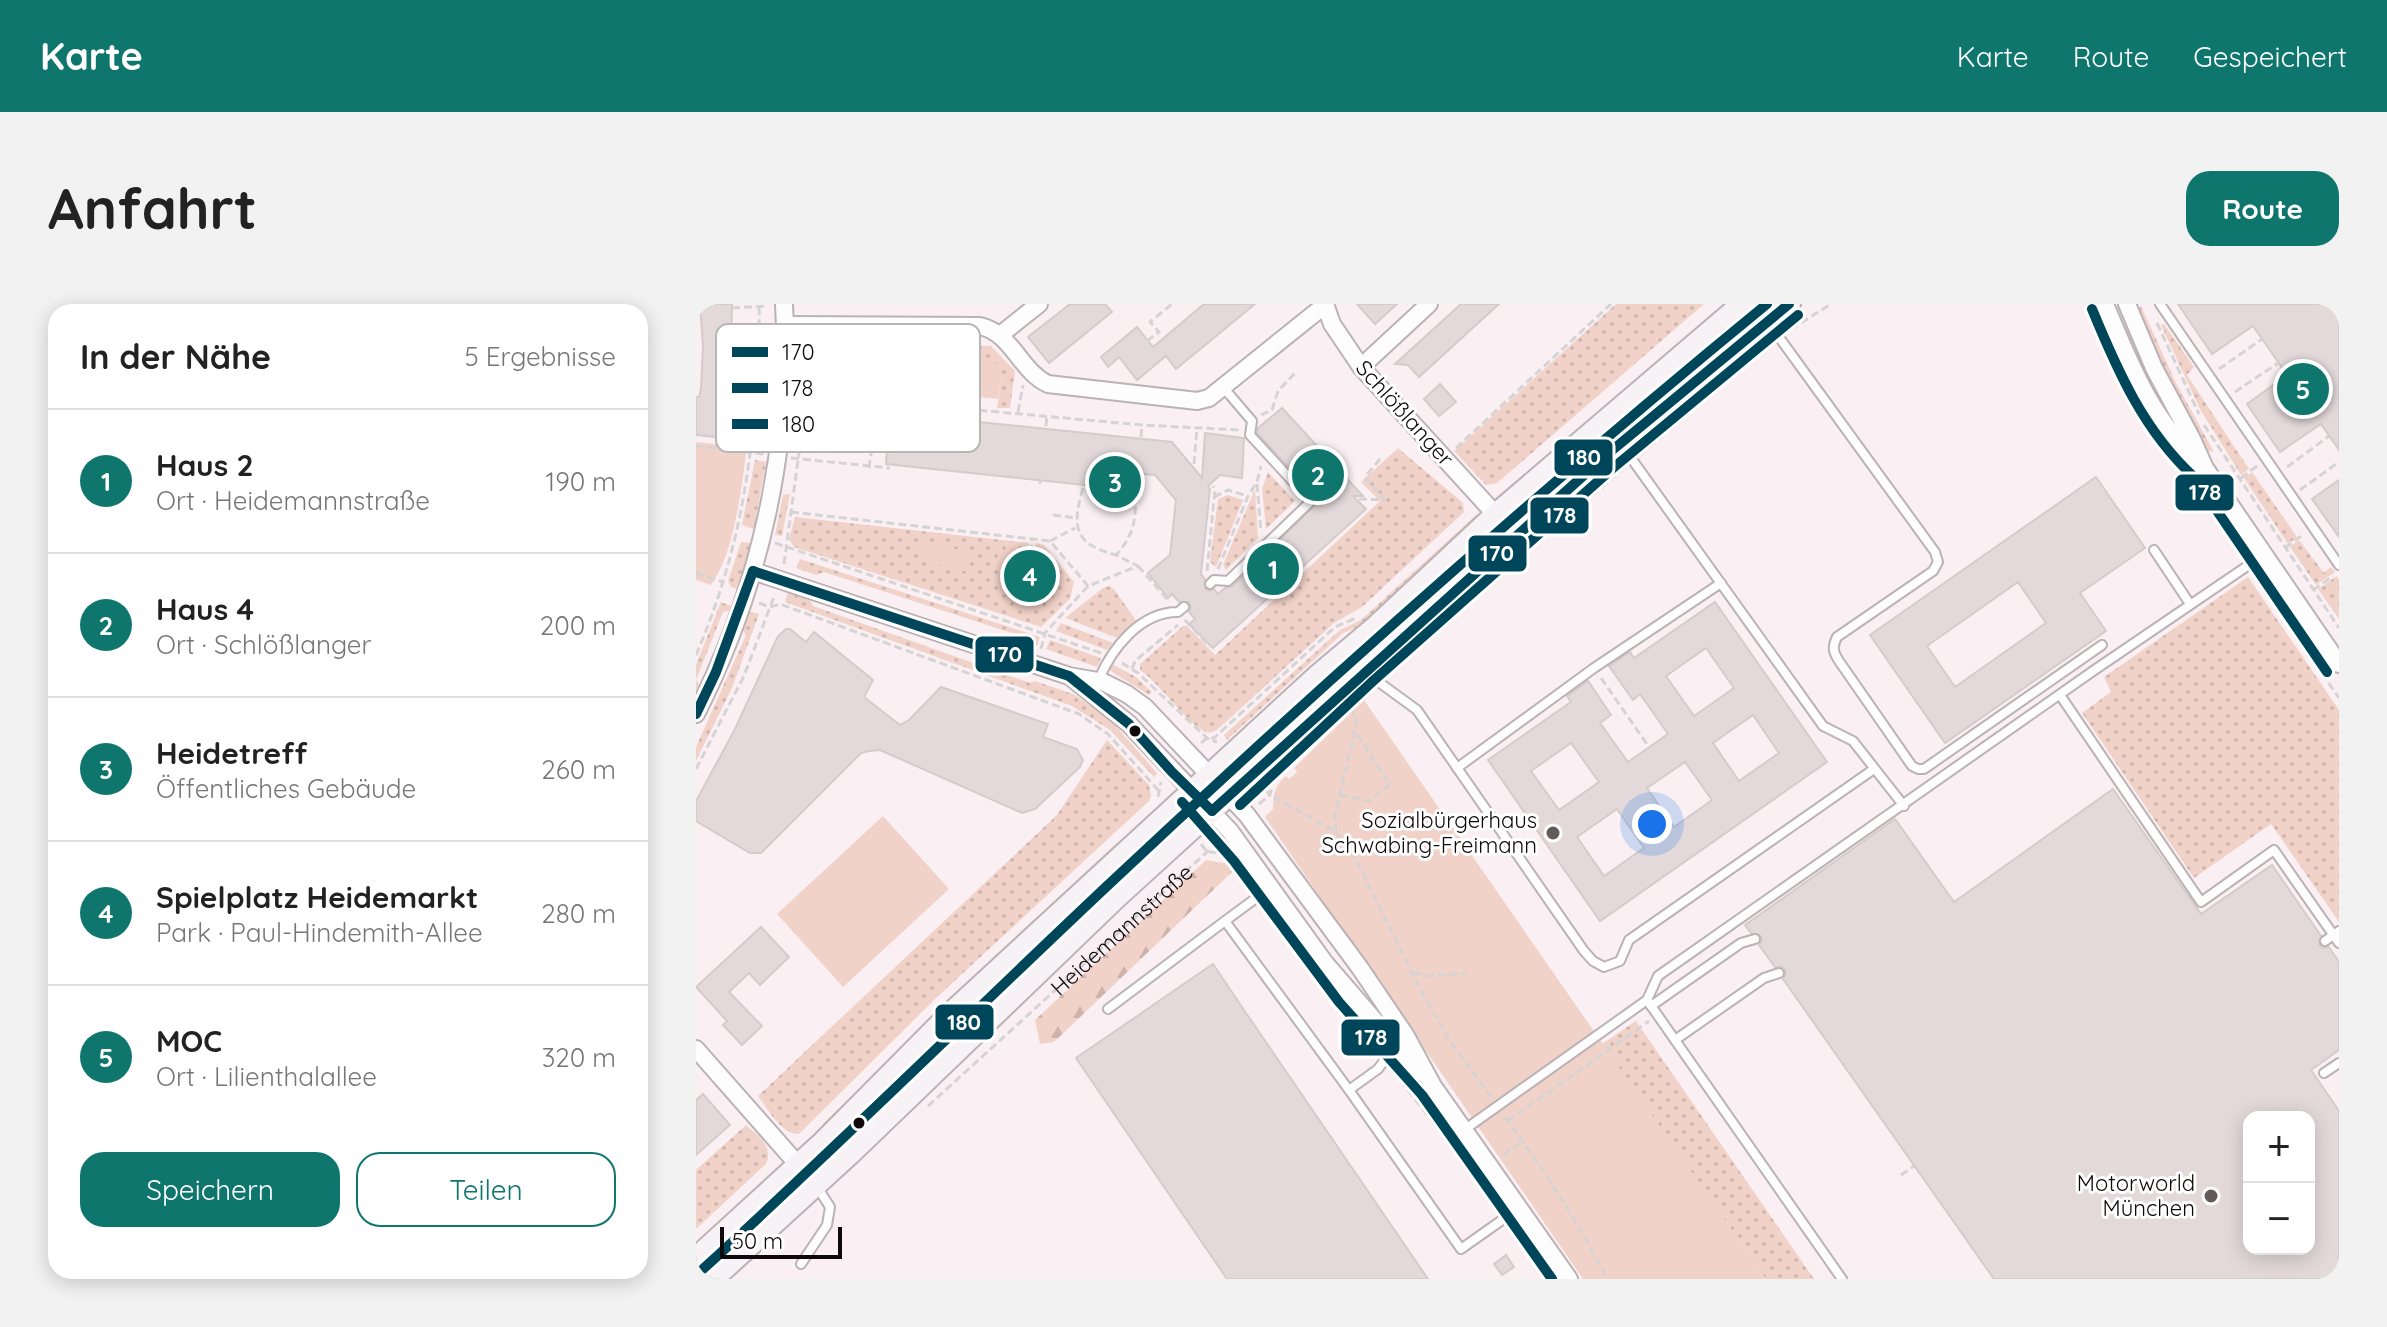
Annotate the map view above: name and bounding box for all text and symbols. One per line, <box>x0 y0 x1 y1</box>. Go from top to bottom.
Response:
text: Karte <box>40 32 143 80</box>
text: Karte <box>1957 39 2029 74</box>
text: Route <box>2073 39 2149 74</box>
text: Gespeichert <box>2193 39 2347 74</box>
button: Route <box>2186 171 2339 246</box>
text: Anfahrt <box>48 173 257 243</box>
legend <box>716 324 980 452</box>
text: In der Nähe <box>80 335 271 378</box>
text: 170 <box>782 338 815 366</box>
text: 5 Ergebnisse <box>465 340 616 373</box>
street label: Schlößlanger <box>1350 354 1460 472</box>
pin: 5 <box>2277 359 2329 419</box>
text: 178 <box>782 374 813 402</box>
text: 180 <box>782 410 815 438</box>
line badge: 180 <box>1553 438 1614 477</box>
text: 180 <box>1567 443 1601 471</box>
pin: 2 <box>1292 445 1344 505</box>
text: Haus 2 <box>156 446 254 484</box>
pin: 3 <box>1089 452 1141 512</box>
text: 1 <box>101 465 111 498</box>
text: 190 m <box>546 465 616 498</box>
line badge: 178 <box>2174 473 2235 512</box>
text: 178 <box>2189 478 2221 506</box>
text: Ort · Heidemannstraße <box>156 484 430 517</box>
line badge: 178 <box>1529 496 1590 535</box>
text: 178 <box>1544 501 1576 529</box>
line badge: 170 <box>1467 534 1528 573</box>
pin: 1 <box>1247 539 1299 599</box>
text: 170 <box>1480 539 1514 567</box>
pin: 4 <box>1004 546 1056 606</box>
text: Haus 4 <box>156 590 254 628</box>
text: 2 <box>99 609 113 642</box>
text: 200 m <box>540 609 616 642</box>
text: Ort · Schlößlanger <box>156 628 371 661</box>
line badge: 170 <box>974 635 1035 674</box>
text: 170 <box>988 640 1022 668</box>
unlabelled marker <box>1127 723 1143 739</box>
text: Heidetreff <box>156 734 307 772</box>
text: 3 <box>99 753 113 786</box>
text: 260 m <box>541 753 616 786</box>
text: Öffentliches Gebäude <box>156 772 416 805</box>
your location <box>1632 804 1672 844</box>
place label: Sozialbürgerhaus Schwabing-Freimann <box>1322 806 1537 859</box>
marker: Sozialbürgerhaus Schwabing-Freimann <box>1544 824 1562 842</box>
street label: Heidemannstraße <box>1045 858 1199 1002</box>
text: Spielplatz Heidemarkt <box>156 878 478 916</box>
text: 4 <box>98 897 114 930</box>
text: 280 m <box>541 897 616 930</box>
text: Park · Paul-Hindemith-Allee <box>156 916 483 949</box>
line badge: 180 <box>934 1003 995 1041</box>
text: 180 <box>947 1008 981 1036</box>
line badge: 178 <box>1340 1018 1401 1057</box>
text: MOC <box>156 1022 222 1060</box>
text: 178 <box>1355 1023 1387 1051</box>
text: 5 <box>99 1041 113 1074</box>
text: 320 m <box>542 1041 616 1074</box>
text: Ort · Lilienthalallee <box>156 1060 377 1093</box>
map controls <box>2243 1111 2315 1255</box>
button: + <box>2243 1111 2315 1183</box>
unlabelled marker <box>851 1115 867 1131</box>
button: Speichern <box>80 1152 340 1227</box>
button: Teilen <box>356 1152 616 1227</box>
place label: Motorworld München <box>2077 1169 2195 1222</box>
button: − <box>2243 1183 2315 1255</box>
marker: Motorworld München <box>2202 1187 2220 1205</box>
scale bar <box>720 1223 842 1259</box>
text: 50 m <box>732 1227 783 1255</box>

